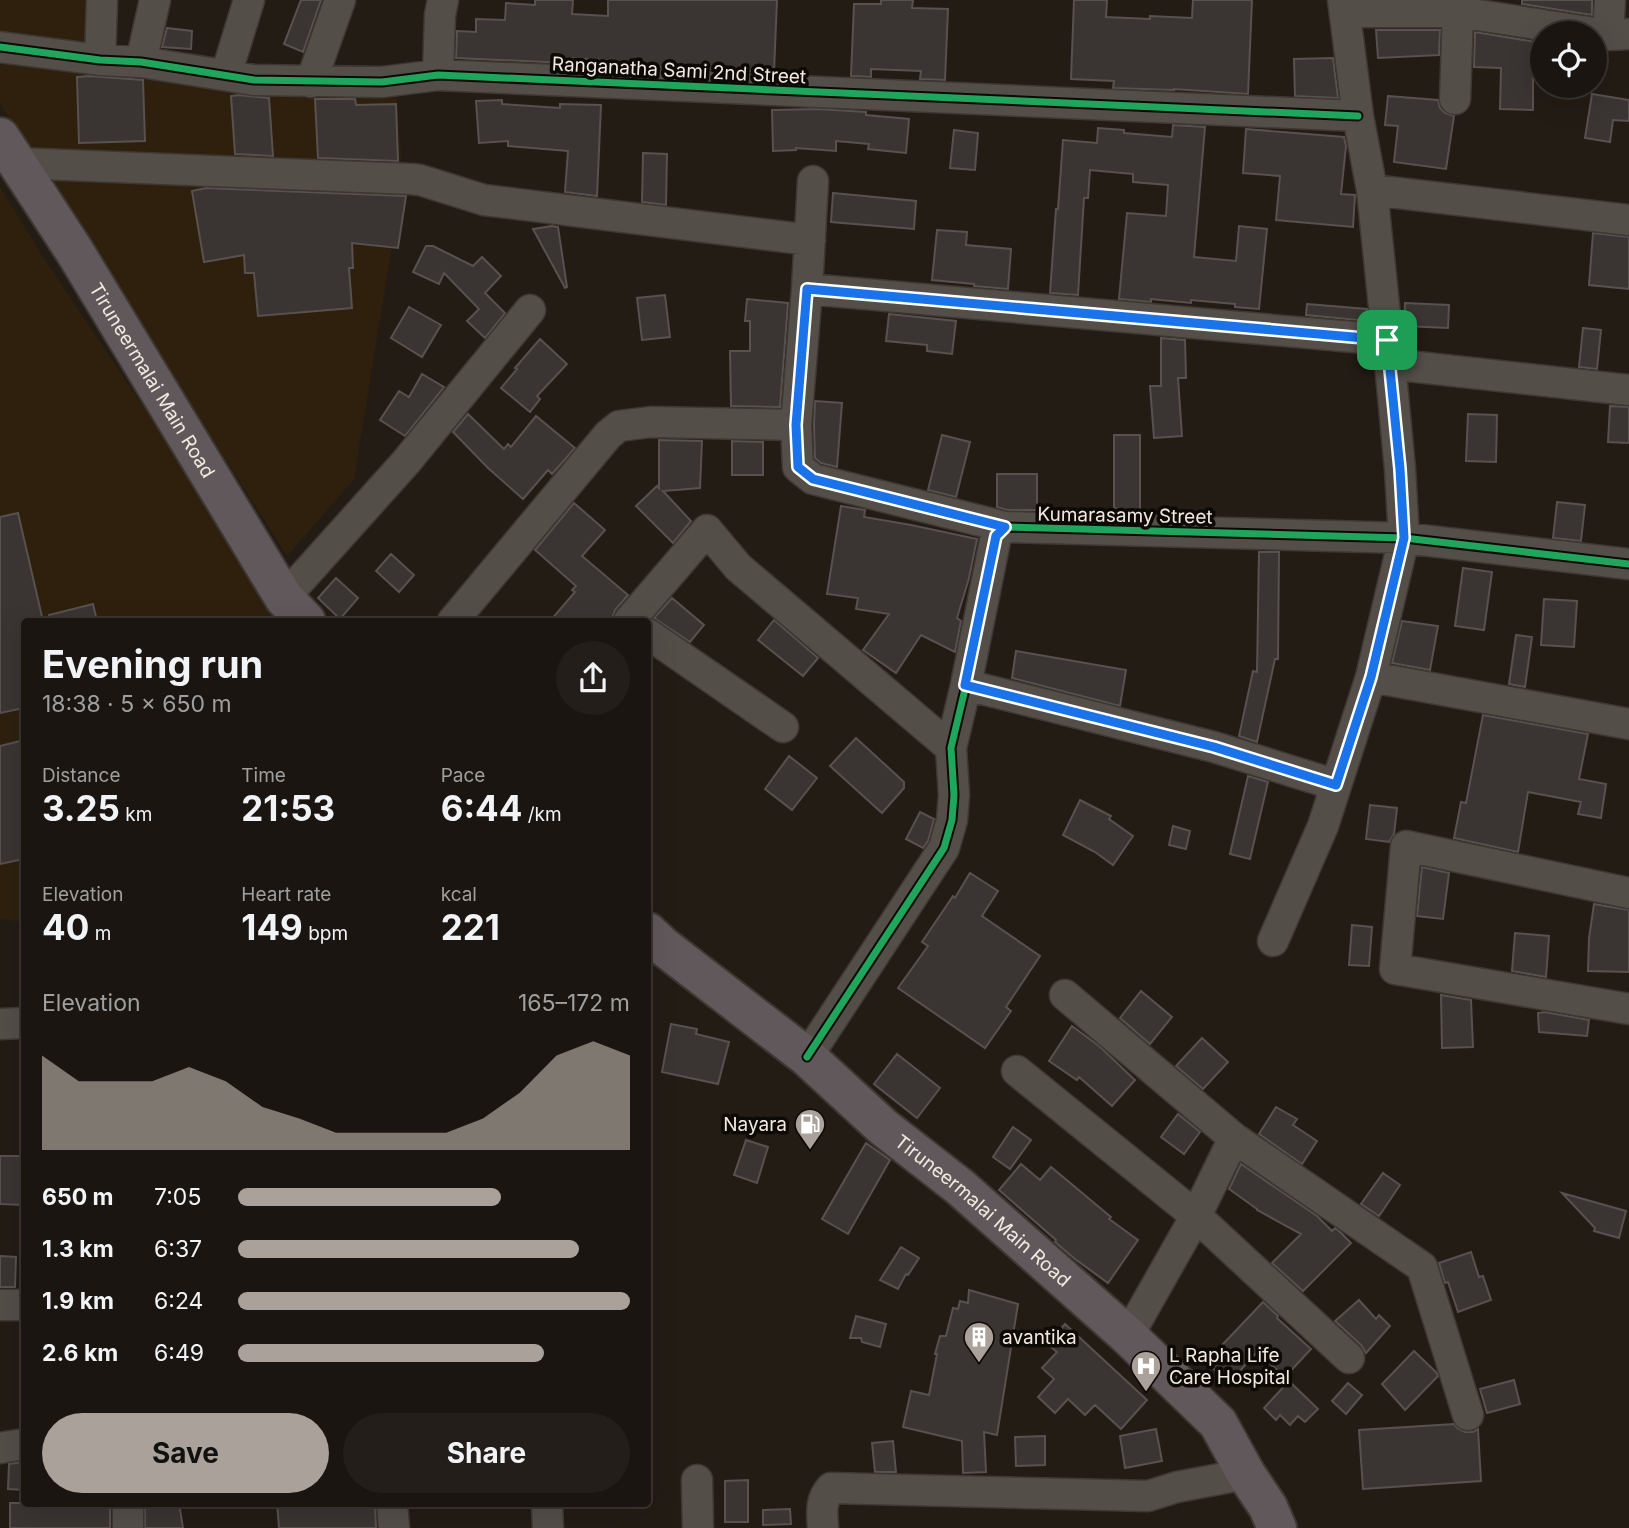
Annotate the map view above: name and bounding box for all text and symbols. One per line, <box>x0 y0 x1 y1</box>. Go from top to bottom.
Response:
map controls <box>1530 21 1607 98</box>
button: locate <box>1530 21 1607 98</box>
street label: Ranganatha Sami 2nd Street <box>551 52 807 89</box>
street label: Tiruneermalai Main Road <box>84 279 220 482</box>
pin <box>1357 310 1417 370</box>
icon: arrive <box>1368 321 1406 359</box>
street label: Kumarasamy Street <box>1037 502 1213 529</box>
text: Evening run <box>42 641 263 687</box>
button: share <box>556 641 630 715</box>
text: 18:38 · 5 × 650 m <box>42 690 232 718</box>
text: Distance <box>42 764 120 787</box>
text: Time <box>241 764 286 787</box>
text: Pace <box>441 764 485 787</box>
text: 3.25 <box>42 787 120 829</box>
text: 21:53 <box>241 787 335 829</box>
text: 6:44 <box>441 787 522 829</box>
text: km <box>120 803 152 826</box>
text: /km <box>522 803 562 826</box>
text: Elevation <box>42 883 123 906</box>
text: Heart rate <box>241 883 331 906</box>
text: kcal <box>441 883 477 906</box>
text: 40 <box>42 906 89 948</box>
text: 149 <box>241 906 303 948</box>
text: 221 <box>441 906 500 948</box>
text: m <box>89 922 111 945</box>
text: bpm <box>303 922 348 945</box>
text: Elevation <box>42 989 141 1017</box>
text: 165–172 m <box>518 989 630 1017</box>
fuel station icon: Nayara <box>793 1107 827 1151</box>
place label: Nayara <box>723 1113 787 1136</box>
street label: Tiruneermalai Main Road <box>890 1130 1075 1292</box>
text: 650 m <box>42 1183 114 1211</box>
text: 7:05 <box>154 1183 201 1211</box>
text: 1.3 km <box>42 1235 114 1263</box>
text: 6:37 <box>154 1235 202 1263</box>
text: 1.9 km <box>42 1287 114 1315</box>
text: 6:24 <box>154 1287 203 1315</box>
building icon: avantika <box>962 1320 996 1364</box>
place label: avantika <box>1002 1326 1077 1349</box>
text: 2.6 km <box>42 1339 118 1367</box>
text: 6:49 <box>154 1339 204 1367</box>
place label: L Rapha Life Care Hospital <box>1169 1344 1290 1389</box>
hospital icon: L Rapha Life Care Hospital <box>1129 1349 1163 1393</box>
button: Save <box>42 1413 329 1493</box>
button: Share <box>343 1413 630 1493</box>

